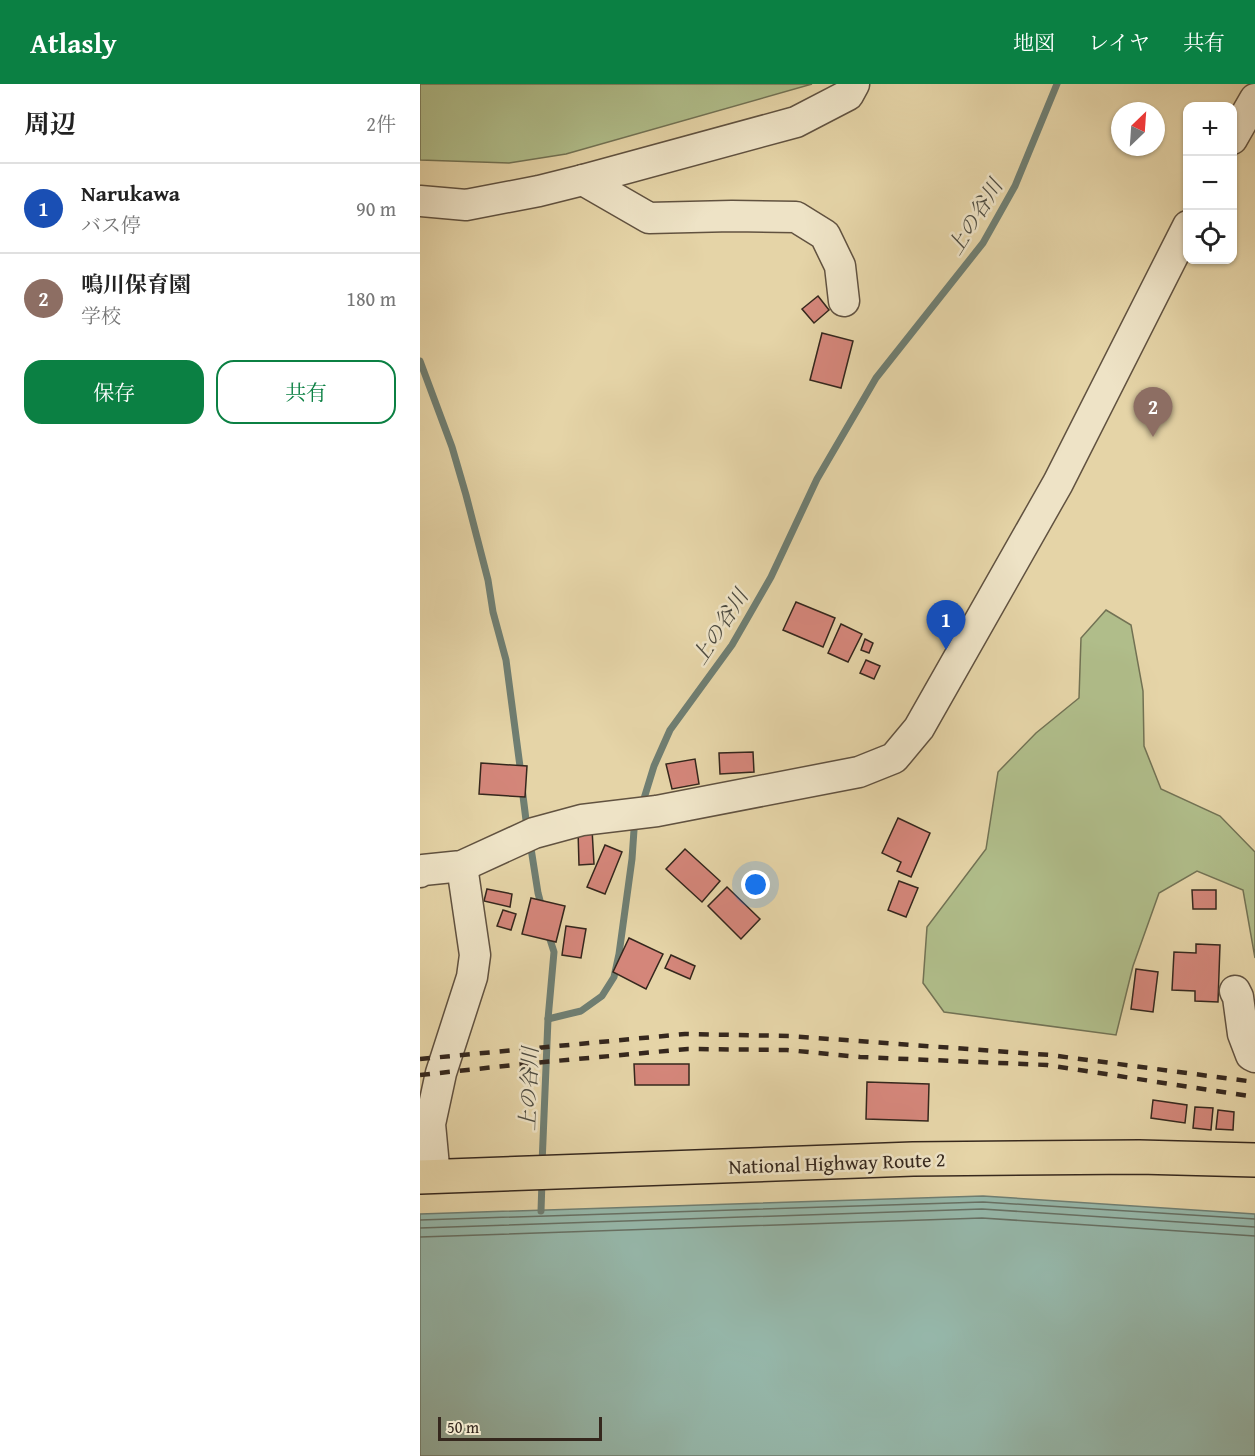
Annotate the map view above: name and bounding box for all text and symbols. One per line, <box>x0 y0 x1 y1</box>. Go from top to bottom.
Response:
text: Atlasly <box>30 22 117 63</box>
text: 地図 <box>1013 27 1055 58</box>
text: レイヤ <box>1088 27 1150 58</box>
text: 共有 <box>1183 27 1225 58</box>
north arrow <box>1111 102 1165 156</box>
map controls <box>1183 102 1237 264</box>
button: + <box>1183 102 1237 156</box>
text: 周辺 <box>24 104 76 143</box>
text: 2件 <box>366 109 396 138</box>
button: − <box>1183 156 1237 210</box>
water label: 上の谷川 <box>939 171 1011 261</box>
text: Narukawa <box>81 177 180 209</box>
text: 1 <box>38 194 49 223</box>
text: 90 m <box>356 194 396 223</box>
text: バス停 <box>81 210 141 239</box>
button: locate <box>1183 210 1237 264</box>
text: 鳴川保育園 <box>81 268 191 300</box>
text: 2 <box>38 284 49 313</box>
text: 180 m <box>346 284 396 313</box>
text: 学校 <box>81 301 121 330</box>
button: 保存 <box>24 360 204 424</box>
button: 共有 <box>216 360 396 424</box>
pin: 2 <box>1134 388 1172 437</box>
water label: 上の谷川 <box>684 581 757 670</box>
pin: 1 <box>926 600 966 650</box>
your location <box>741 870 770 899</box>
water label: 上の谷川 <box>512 1044 546 1131</box>
street label: National Highway Route 2 <box>728 1144 946 1181</box>
scale bar <box>438 1414 602 1442</box>
text: 50 m <box>447 1415 479 1439</box>

